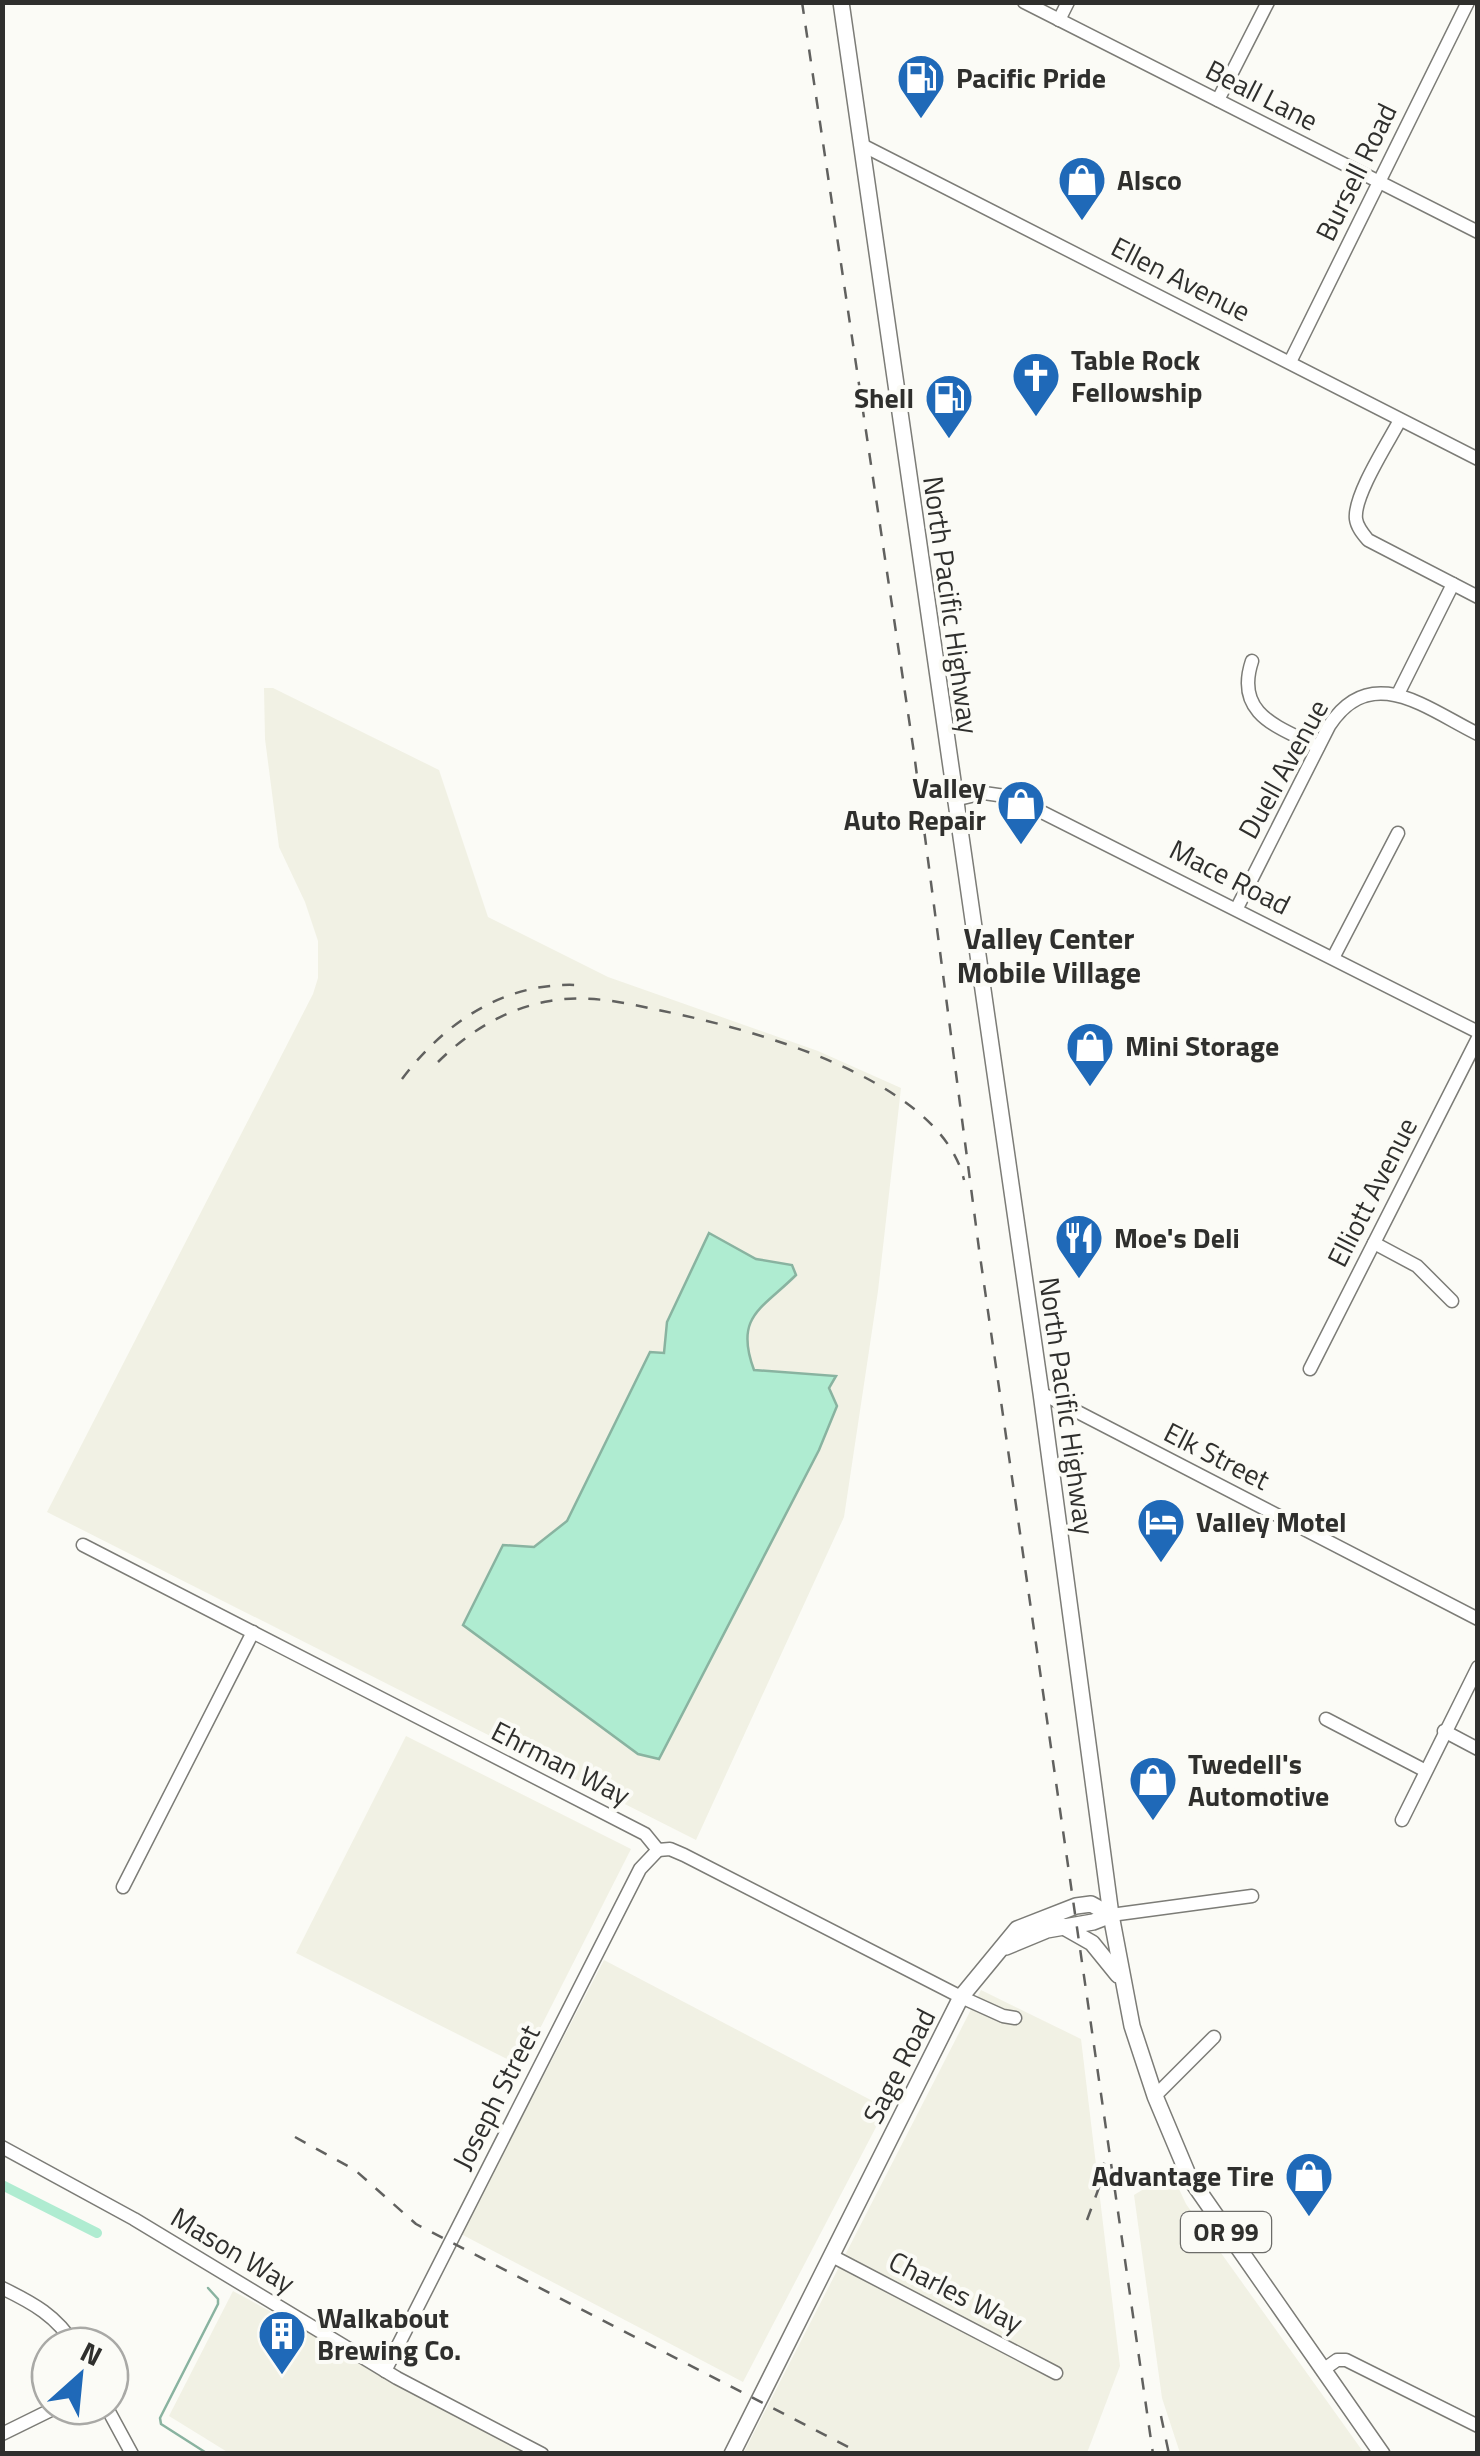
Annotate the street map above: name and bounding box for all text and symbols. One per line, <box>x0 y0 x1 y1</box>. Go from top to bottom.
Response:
street label: Beall Lane <box>1198 48 1326 141</box>
fuel station icon: Pacific Pride <box>895 52 947 120</box>
place label: Pacific Pride <box>956 56 1106 99</box>
street label: Bursell Road <box>1304 96 1407 248</box>
shop icon: Alsco <box>1056 154 1108 222</box>
place label: Alsco <box>1117 158 1182 201</box>
street label: Ellen Avenue <box>1104 225 1258 332</box>
place label: Table Rock Fellowship <box>1071 338 1202 413</box>
church icon: Table Rock Fellowship <box>1010 350 1062 418</box>
fuel station icon: Shell <box>923 372 975 440</box>
place label: Shell <box>854 376 914 419</box>
street label: North Pacific Highway <box>912 473 991 737</box>
street label: Duell Avenue <box>1226 691 1339 846</box>
place label: Valley Auto Repair <box>844 766 986 841</box>
shop icon: Valley Auto Repair <box>995 778 1047 846</box>
street label: Mace Road <box>1162 828 1298 925</box>
district label: Valley Center Mobile Village <box>957 915 1141 995</box>
shop icon: Mini Storage <box>1064 1020 1116 1088</box>
place label: Mini Storage <box>1125 1024 1279 1067</box>
street label: Elliott Avenue <box>1315 1110 1428 1274</box>
restaurant icon: Moe's Deli <box>1053 1212 1105 1280</box>
place label: Moe's Deli <box>1114 1216 1240 1259</box>
street label: North Pacific Highway <box>1028 1274 1107 1538</box>
street label: Elk Street <box>1157 1411 1278 1501</box>
hotel icon: Valley Motel <box>1135 1496 1187 1564</box>
place label: Valley Motel <box>1196 1500 1347 1543</box>
street label: Ehrman Way <box>484 1709 638 1816</box>
place label: Twedell's Automotive <box>1188 1742 1329 1817</box>
shop icon: Twedell's Automotive <box>1127 1754 1179 1822</box>
street label: Sage Road <box>851 2001 946 2131</box>
street label: Joseph Street <box>441 2016 551 2177</box>
shop icon: Advantage Tire <box>1283 2150 1335 2218</box>
place label: Advantage Tire <box>1092 2154 1274 2197</box>
street label: Mason Way <box>163 2196 304 2304</box>
road number: OR 99 <box>1181 2212 1271 2252</box>
street label: Charles Way <box>882 2239 1031 2344</box>
place label: Walkabout Brewing Co. <box>317 2296 461 2371</box>
building icon: Walkabout Brewing Co. <box>256 2308 308 2376</box>
north arrow <box>30 2326 130 2426</box>
text: N <box>73 2330 110 2377</box>

